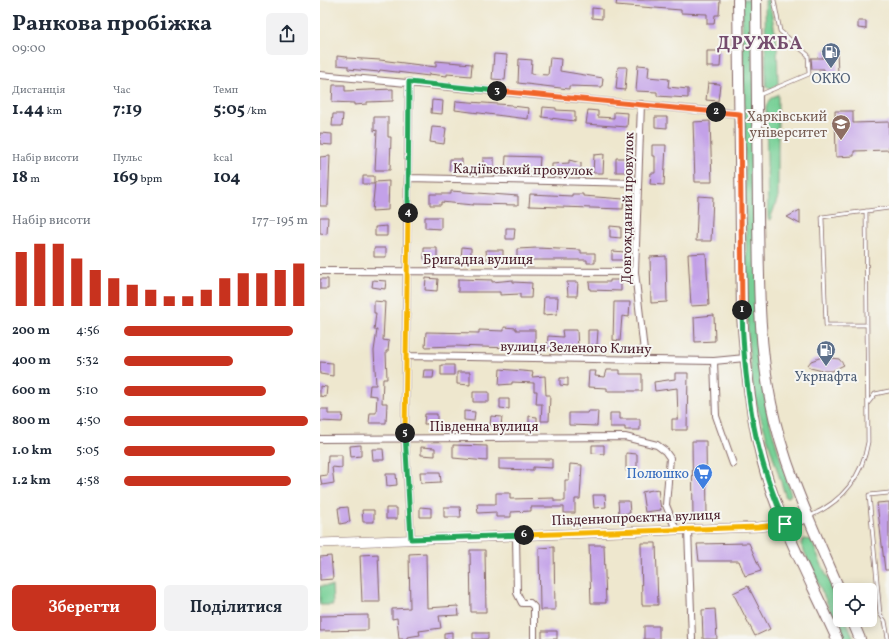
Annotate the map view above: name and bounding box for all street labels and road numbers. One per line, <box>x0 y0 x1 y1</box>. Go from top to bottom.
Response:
street label: Довгожданий провулок <box>618 131 639 284</box>
street label: Кадіївський провулок <box>453 160 594 181</box>
street label: Бригадна вулиця <box>423 251 533 270</box>
street label: вулиця Зеленого Клину <box>500 338 652 359</box>
street label: Південна вулиця <box>430 418 538 437</box>
street label: Південнопроєктна вулиця <box>551 506 721 531</box>

